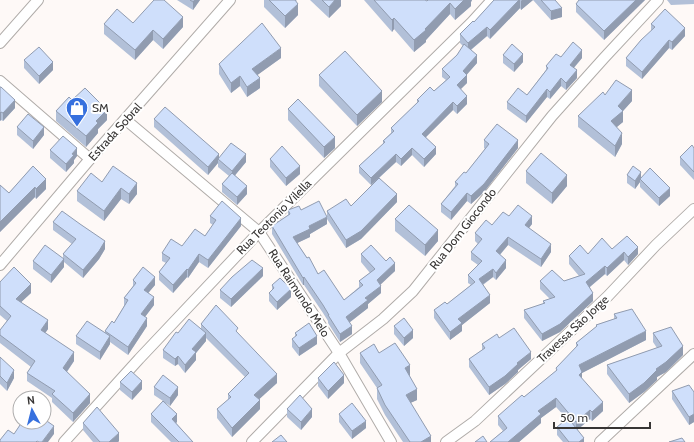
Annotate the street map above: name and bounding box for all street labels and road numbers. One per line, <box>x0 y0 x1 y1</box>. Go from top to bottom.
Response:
street label: Estrada Sobral <box>85 99 145 164</box>
street label: Rua Teotonio Vilella <box>233 176 314 257</box>
street label: Rua Dom Giocondo <box>426 185 499 272</box>
street label: Rua Raimundo Melo <box>265 246 334 340</box>
street label: Travessa São Jorge <box>534 292 612 366</box>

